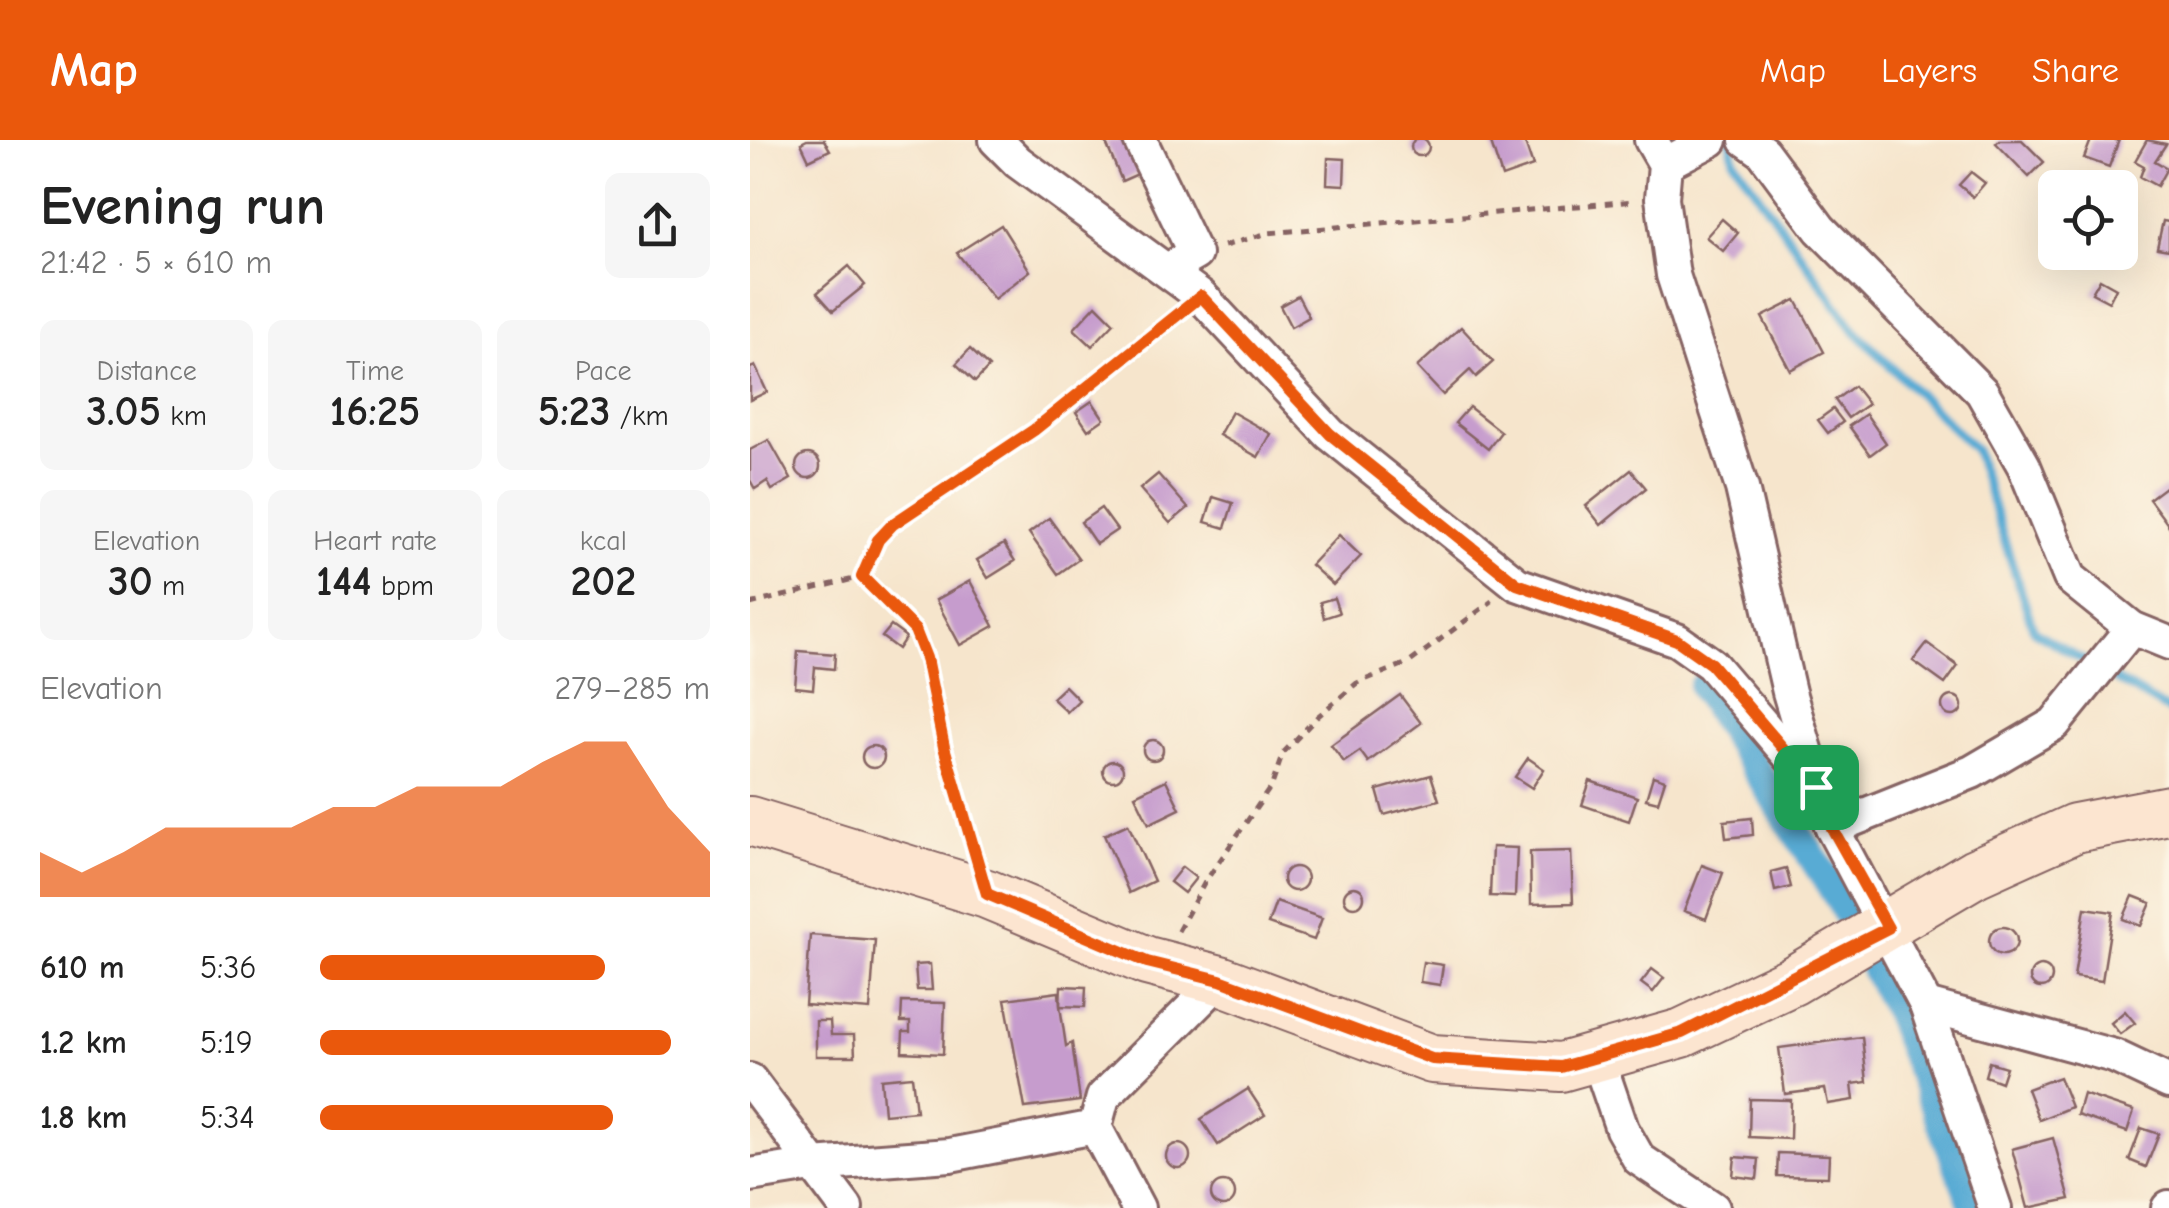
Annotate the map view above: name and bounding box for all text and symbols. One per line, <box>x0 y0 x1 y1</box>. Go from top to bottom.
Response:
text: Map <box>50 43 138 98</box>
text: Map <box>1760 50 1826 91</box>
text: Layers <box>1881 50 1977 91</box>
text: Share <box>2032 50 2119 91</box>
map controls <box>2038 170 2138 270</box>
button: locate <box>2038 170 2138 270</box>
button: share <box>605 173 710 278</box>
text: Evening run <box>40 174 325 238</box>
text: 21:42 · 5 × 610 m <box>40 244 272 281</box>
text: Distance <box>97 355 197 387</box>
text: Time <box>346 355 404 387</box>
text: Pace <box>575 355 632 387</box>
text: 3.05 <box>86 387 161 436</box>
text: 16:25 <box>330 387 420 436</box>
text: 5:23 <box>538 387 610 436</box>
text: km <box>161 400 207 432</box>
text: /km <box>610 400 669 432</box>
text: Elevation <box>93 525 200 557</box>
text: Heart rate <box>313 525 437 557</box>
text: kcal <box>580 525 627 557</box>
text: 30 <box>108 557 153 606</box>
text: 144 <box>316 557 372 606</box>
text: 202 <box>570 557 636 606</box>
text: m <box>153 570 185 602</box>
text: bpm <box>372 570 434 602</box>
text: Elevation <box>40 670 163 707</box>
text: 279–285 m <box>554 670 710 707</box>
pin <box>1774 745 1859 830</box>
icon: arrive <box>1789 760 1844 815</box>
text: 610 m <box>40 949 124 986</box>
text: 5:36 <box>200 949 257 986</box>
text: 1.2 km <box>40 1024 127 1061</box>
text: 5:19 <box>200 1024 253 1061</box>
text: 1.8 km <box>40 1099 127 1136</box>
text: 5:34 <box>200 1099 255 1136</box>

